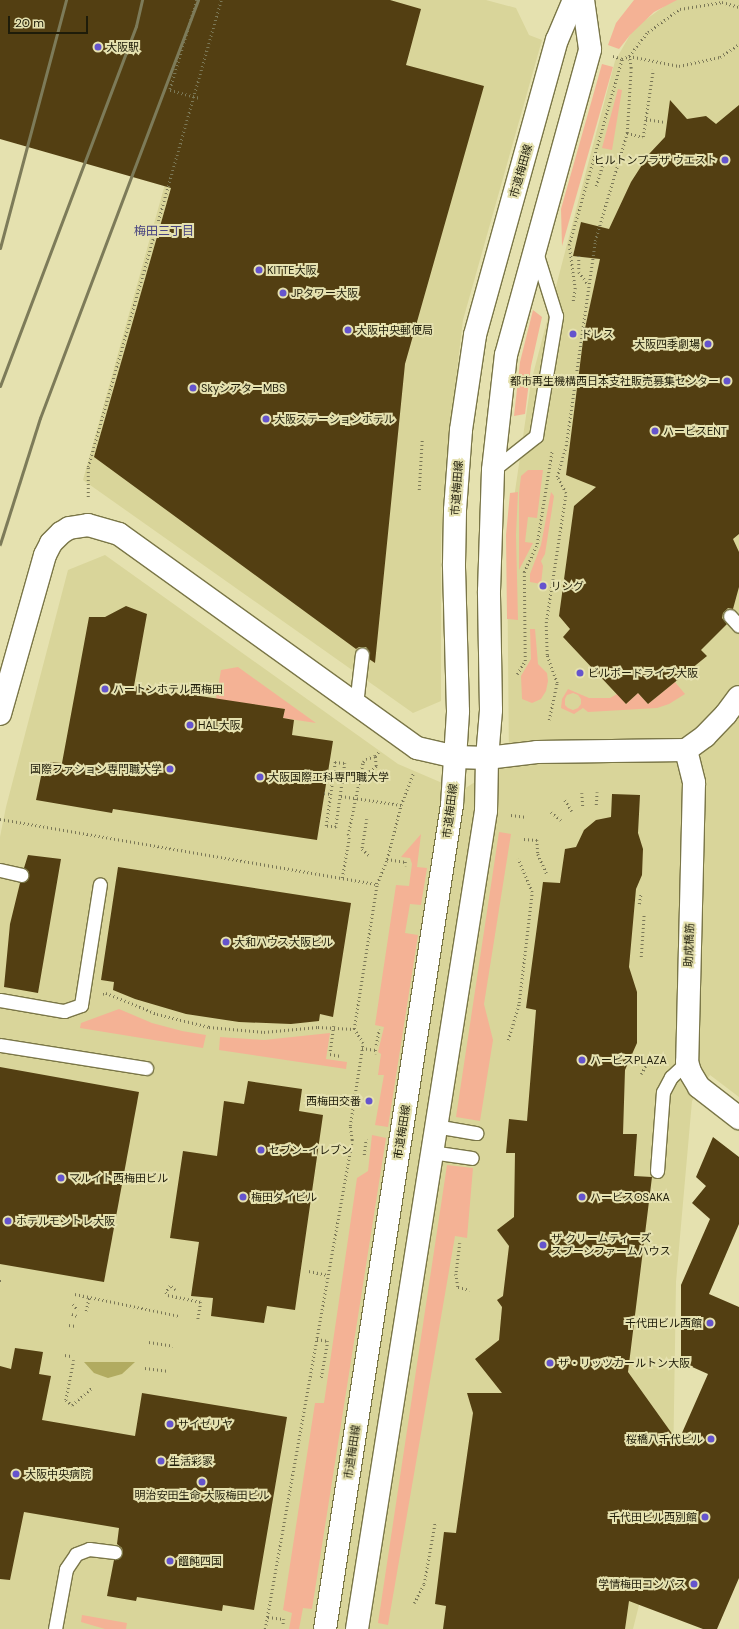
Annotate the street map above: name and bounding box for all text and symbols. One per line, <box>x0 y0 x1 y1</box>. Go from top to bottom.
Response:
scale bar <box>10 8 90 34</box>
text: 20 m <box>15 15 44 31</box>
place label: 大阪駅 <box>106 40 139 54</box>
marker: 大阪駅 <box>93 42 103 52</box>
street label: 市道梅田線 <box>507 143 535 199</box>
place label: ヒルトンプラザ ウエスト <box>593 153 717 167</box>
marker: ヒルトンプラザ ウエスト <box>720 155 730 165</box>
district label: 梅田三丁目 <box>134 225 194 239</box>
place label: KITTE大阪 <box>267 263 317 277</box>
marker: KITTE大阪 <box>254 265 264 275</box>
place label: JPタワー大阪 <box>291 286 358 300</box>
marker: JPタワー大阪 <box>278 288 288 298</box>
place label: 大阪中央郵便局 <box>356 323 433 337</box>
marker: 大阪中央郵便局 <box>343 325 353 335</box>
place label: ドレス <box>581 327 614 341</box>
marker: ドレス <box>568 329 578 339</box>
place label: 大阪四季劇場 <box>634 337 700 351</box>
marker: 大阪四季劇場 <box>703 339 713 349</box>
place label: 都市再生機構西日本支社販売募集センター <box>510 374 719 388</box>
marker: 都市再生機構西日本支社販売募集センター <box>722 376 732 386</box>
place label: SkyシアターMBS <box>201 381 285 395</box>
marker: SkyシアターMBS <box>188 383 198 393</box>
place label: 大阪ステーションホテル <box>274 412 395 426</box>
marker: 大阪ステーションホテル <box>261 414 271 424</box>
place label: ハービスENT <box>663 424 727 438</box>
marker: ハービスENT <box>650 426 660 436</box>
street label: 市道梅田線 <box>448 460 466 516</box>
place label: リング <box>551 579 584 593</box>
marker: リング <box>538 581 548 591</box>
place label: ビルボードライブ大阪 <box>588 666 698 680</box>
marker: ビルボードライブ大阪 <box>575 668 585 678</box>
place label: ハートンホテル西梅田 <box>113 682 223 696</box>
marker: ハートンホテル西梅田 <box>100 684 110 694</box>
place label: HAL大阪 <box>198 718 241 732</box>
marker: HAL大阪 <box>185 720 195 730</box>
place label: 国際ファション専門職大学 <box>30 762 162 776</box>
marker: 国際ファション専門職大学 <box>165 764 175 774</box>
place label: 大阪国際工科専門職大学 <box>268 770 389 784</box>
marker: 大阪国際工科専門職大学 <box>255 772 265 782</box>
street label: 市道梅田線 <box>440 783 460 839</box>
street label: 助成橋筋 <box>682 923 696 967</box>
place label: 大和ハウス大阪ビル <box>234 935 333 949</box>
marker: 大和ハウス大阪ビル <box>221 937 231 947</box>
place label: ハービスPLAZA <box>590 1053 667 1067</box>
marker: ハービスPLAZA <box>577 1055 587 1065</box>
place label: 西梅田交番 <box>306 1094 361 1108</box>
marker: 西梅田交番 <box>364 1096 374 1106</box>
street label: 市道梅田線 <box>391 1104 413 1160</box>
place label: セブン-イレブン <box>269 1143 352 1157</box>
marker: セブン-イレブン <box>256 1145 266 1155</box>
place label: マルイト西梅田ビル <box>69 1171 168 1185</box>
marker: マルイト西梅田ビル <box>56 1173 66 1183</box>
place label: 梅田ダイビル <box>251 1190 317 1204</box>
place label: ハービスOSAKA <box>590 1190 670 1204</box>
marker: 梅田ダイビル <box>238 1192 248 1202</box>
marker: ハービスOSAKA <box>577 1192 587 1202</box>
place label: ホテルモントレ大阪 <box>16 1214 115 1228</box>
marker: ホテルモントレ大阪 <box>3 1216 13 1226</box>
place label: ザ クリームティーズ スプーンファームハウス <box>551 1232 672 1258</box>
marker: ザ クリームティーズ スプーンファームハウス <box>538 1240 548 1250</box>
place label: 千代田ビル西館 <box>625 1316 702 1330</box>
marker: 千代田ビル西館 <box>705 1318 715 1328</box>
place label: ザ・リッツカールトン大阪 <box>558 1356 690 1370</box>
marker: ザ・リッツカールトン大阪 <box>545 1358 555 1368</box>
place label: サイゼリヤ <box>178 1417 233 1431</box>
marker: サイゼリヤ <box>165 1419 175 1429</box>
street label: 市道梅田線 <box>341 1424 363 1480</box>
place label: 桜橋八千代ビル <box>626 1432 703 1446</box>
marker: 桜橋八千代ビル <box>706 1434 716 1444</box>
place label: 生活彩家 <box>169 1454 213 1468</box>
marker: 生活彩家 <box>156 1456 166 1466</box>
place label: 大阪中央病院 <box>25 1467 91 1481</box>
marker: 大阪中央病院 <box>10 1468 22 1480</box>
marker: 明治安田生命 大阪梅田ビル <box>197 1477 207 1487</box>
place label: 明治安田生命 大阪梅田ビル <box>135 1488 269 1502</box>
place label: 千代田ビル西別館 <box>609 1510 697 1524</box>
marker: 千代田ビル西別館 <box>700 1512 710 1522</box>
place label: 饂飩四国 <box>178 1554 222 1568</box>
marker: 饂飩四国 <box>165 1556 175 1566</box>
place label: 学情梅田コンパス <box>598 1577 686 1591</box>
marker: 学情梅田コンパス <box>689 1579 699 1589</box>

